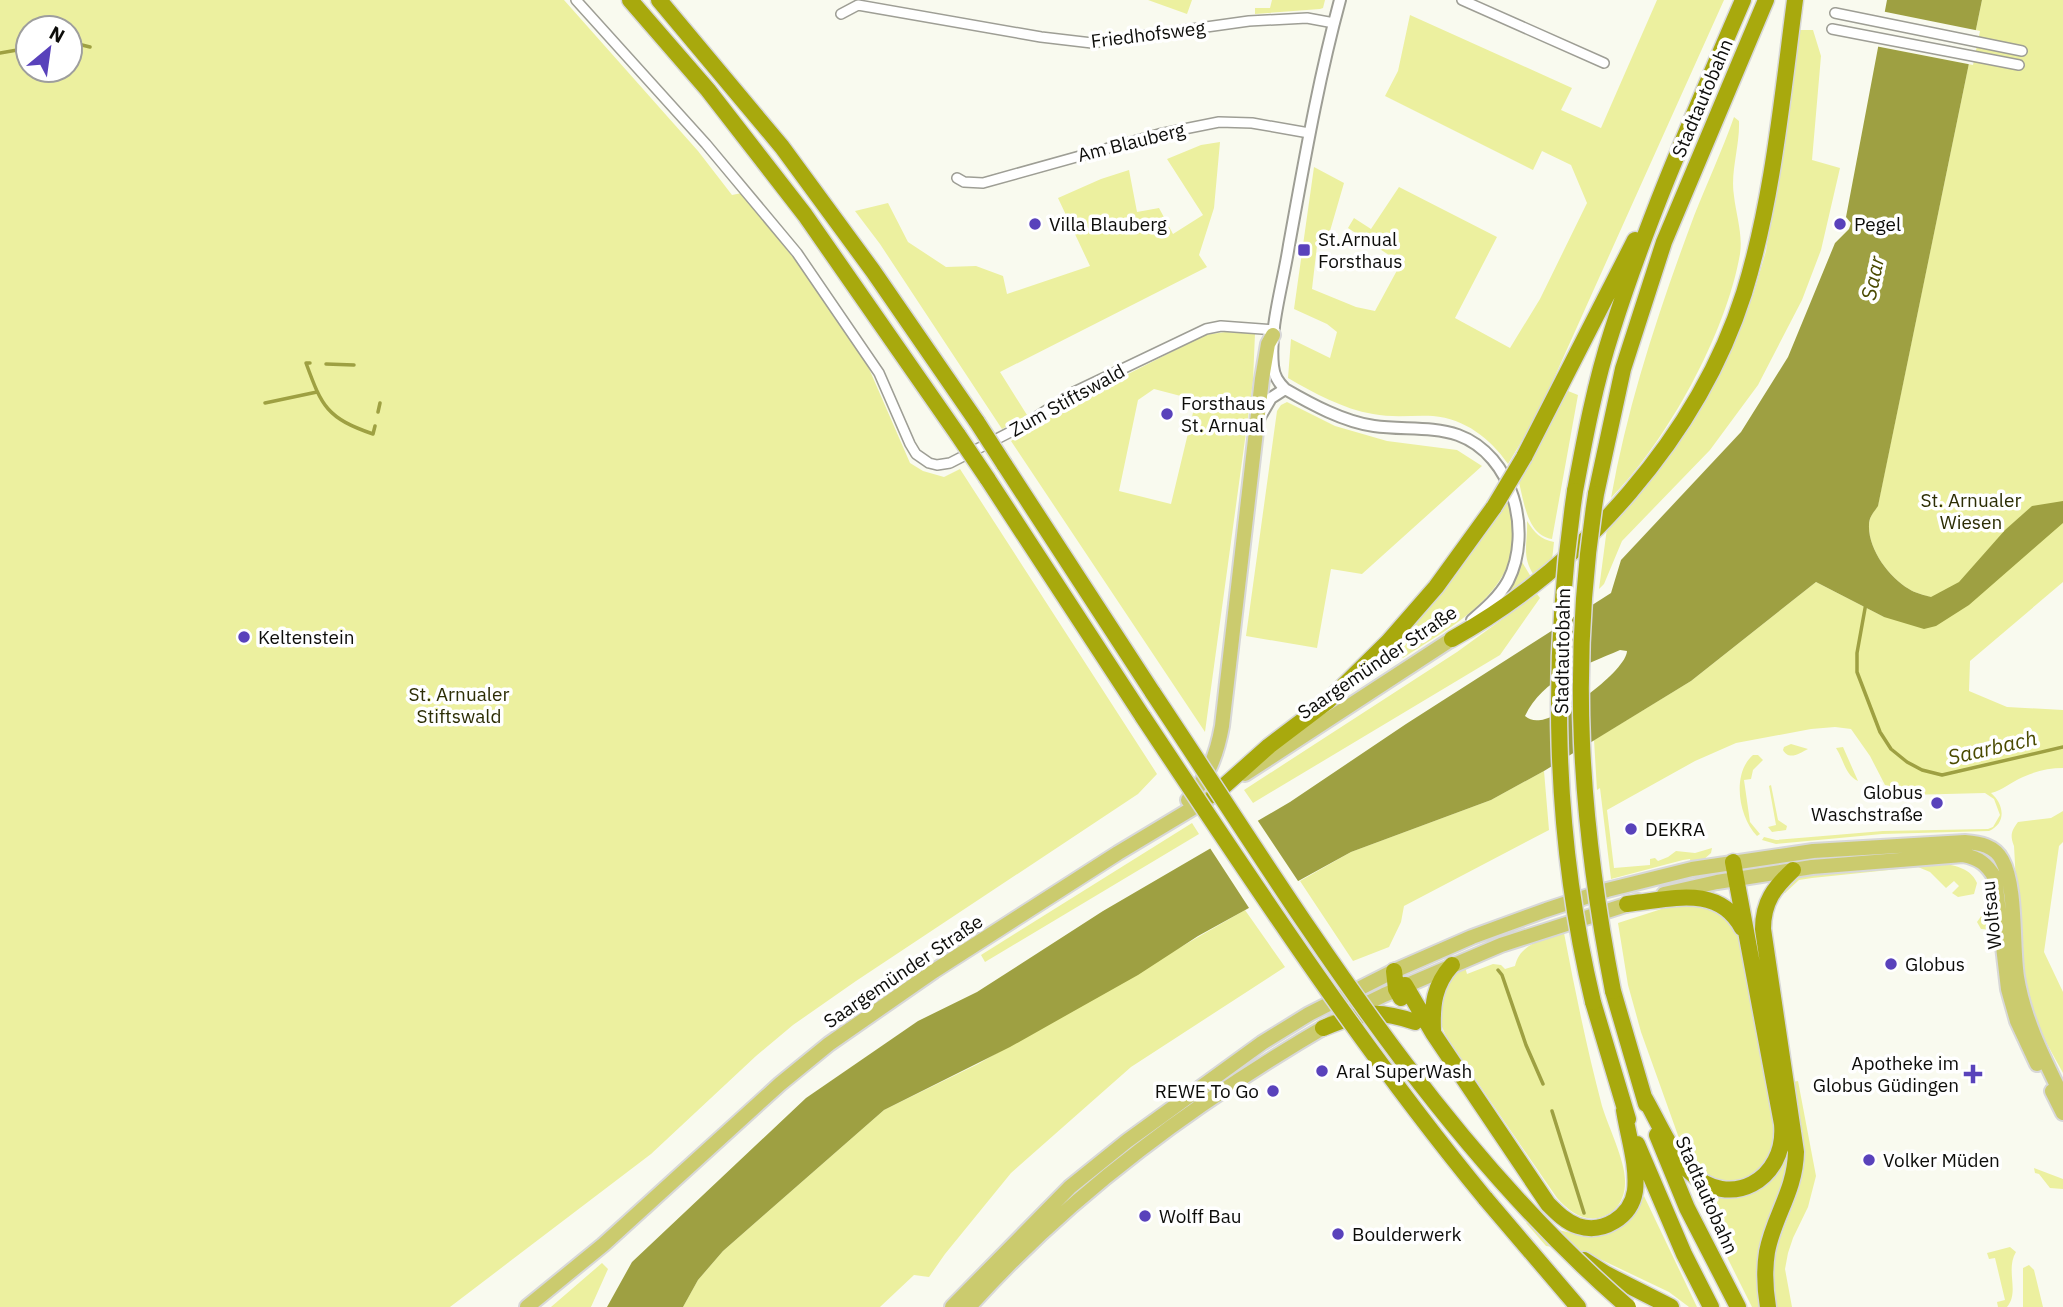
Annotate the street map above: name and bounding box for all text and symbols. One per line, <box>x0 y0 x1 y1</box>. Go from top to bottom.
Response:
north arrow <box>14 14 84 84</box>
street label: Friedhofsweg <box>1089 15 1207 53</box>
text: N <box>45 20 69 48</box>
street label: Stadtautobahn <box>1666 35 1738 161</box>
street label: Am Blauberg <box>1075 117 1187 167</box>
place label: Villa Blauberg <box>1049 212 1167 236</box>
place label: Pegel <box>1854 212 1901 236</box>
marker: Villa Blauberg <box>1027 216 1043 232</box>
marker: Pegel <box>1832 216 1848 232</box>
place label: St.Arnual Forsthaus <box>1318 227 1403 273</box>
marker: St.Arnual Forsthaus <box>1296 242 1312 258</box>
water label: Saar <box>1854 252 1891 303</box>
street label: Zum Stiftswald <box>1005 358 1129 442</box>
place label: Forsthaus St. Arnual <box>1181 391 1266 437</box>
marker: Forsthaus St. Arnual <box>1159 406 1175 422</box>
park label: St. Arnualer Wiesen <box>1921 488 2021 534</box>
street label: Stadtautobahn <box>1549 588 1575 714</box>
street label: Saargemünder Straße <box>1293 600 1461 724</box>
place label: Keltenstein <box>258 625 355 649</box>
marker: Keltenstein <box>236 629 252 645</box>
park label: St. Arnualer Stiftswald <box>409 682 509 728</box>
water label: Saarbach <box>1945 723 2039 771</box>
place label: Globus Waschstraße <box>1811 780 1923 826</box>
marker: Globus Waschstraße <box>1929 795 1945 811</box>
place label: DEKRA <box>1645 817 1705 841</box>
marker: DEKRA <box>1623 821 1639 837</box>
street label: Wolfsau <box>1975 880 2007 950</box>
street label: Saargemünder Straße <box>819 909 987 1033</box>
place label: Globus <box>1905 952 1965 976</box>
marker: Globus <box>1883 956 1899 972</box>
place label: Apotheke im Globus Güdingen <box>1813 1051 1959 1097</box>
place label: Aral SuperWash <box>1336 1059 1472 1083</box>
marker: Aral SuperWash <box>1314 1063 1330 1079</box>
marker: Apotheke im Globus Güdingen <box>1965 1066 1981 1082</box>
place label: REWE To Go <box>1155 1079 1259 1103</box>
marker: REWE To Go <box>1265 1083 1281 1099</box>
street label: Stadtautobahn <box>1670 1132 1744 1258</box>
place label: Volker Müden <box>1883 1148 2000 1172</box>
marker: Volker Müden <box>1861 1152 1877 1168</box>
place label: Wolff Bau <box>1159 1204 1242 1228</box>
marker: Wolff Bau <box>1137 1208 1153 1224</box>
place label: Boulderwerk <box>1352 1222 1461 1246</box>
marker: Boulderwerk <box>1330 1226 1346 1242</box>

